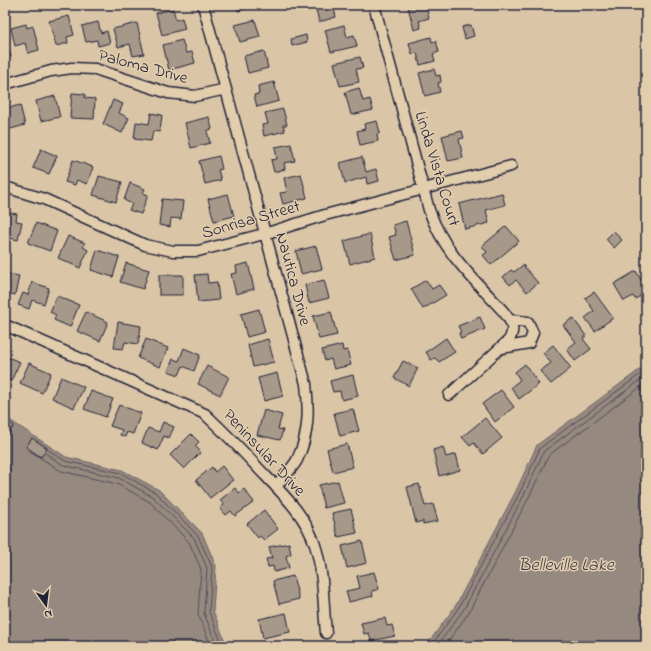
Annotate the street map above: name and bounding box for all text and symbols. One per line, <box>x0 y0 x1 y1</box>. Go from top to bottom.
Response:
street label: Paloma Drive <box>95 43 191 91</box>
street label: Linda Vista Court <box>408 108 466 230</box>
street label: Sonrisa Street <box>199 194 303 246</box>
street label: Nautica Drive <box>269 230 318 329</box>
street label: Peninsular Drive <box>217 404 311 503</box>
water label: Belleville Lake <box>518 553 615 579</box>
north arrow <box>26 585 66 625</box>
text: N <box>43 605 54 622</box>

